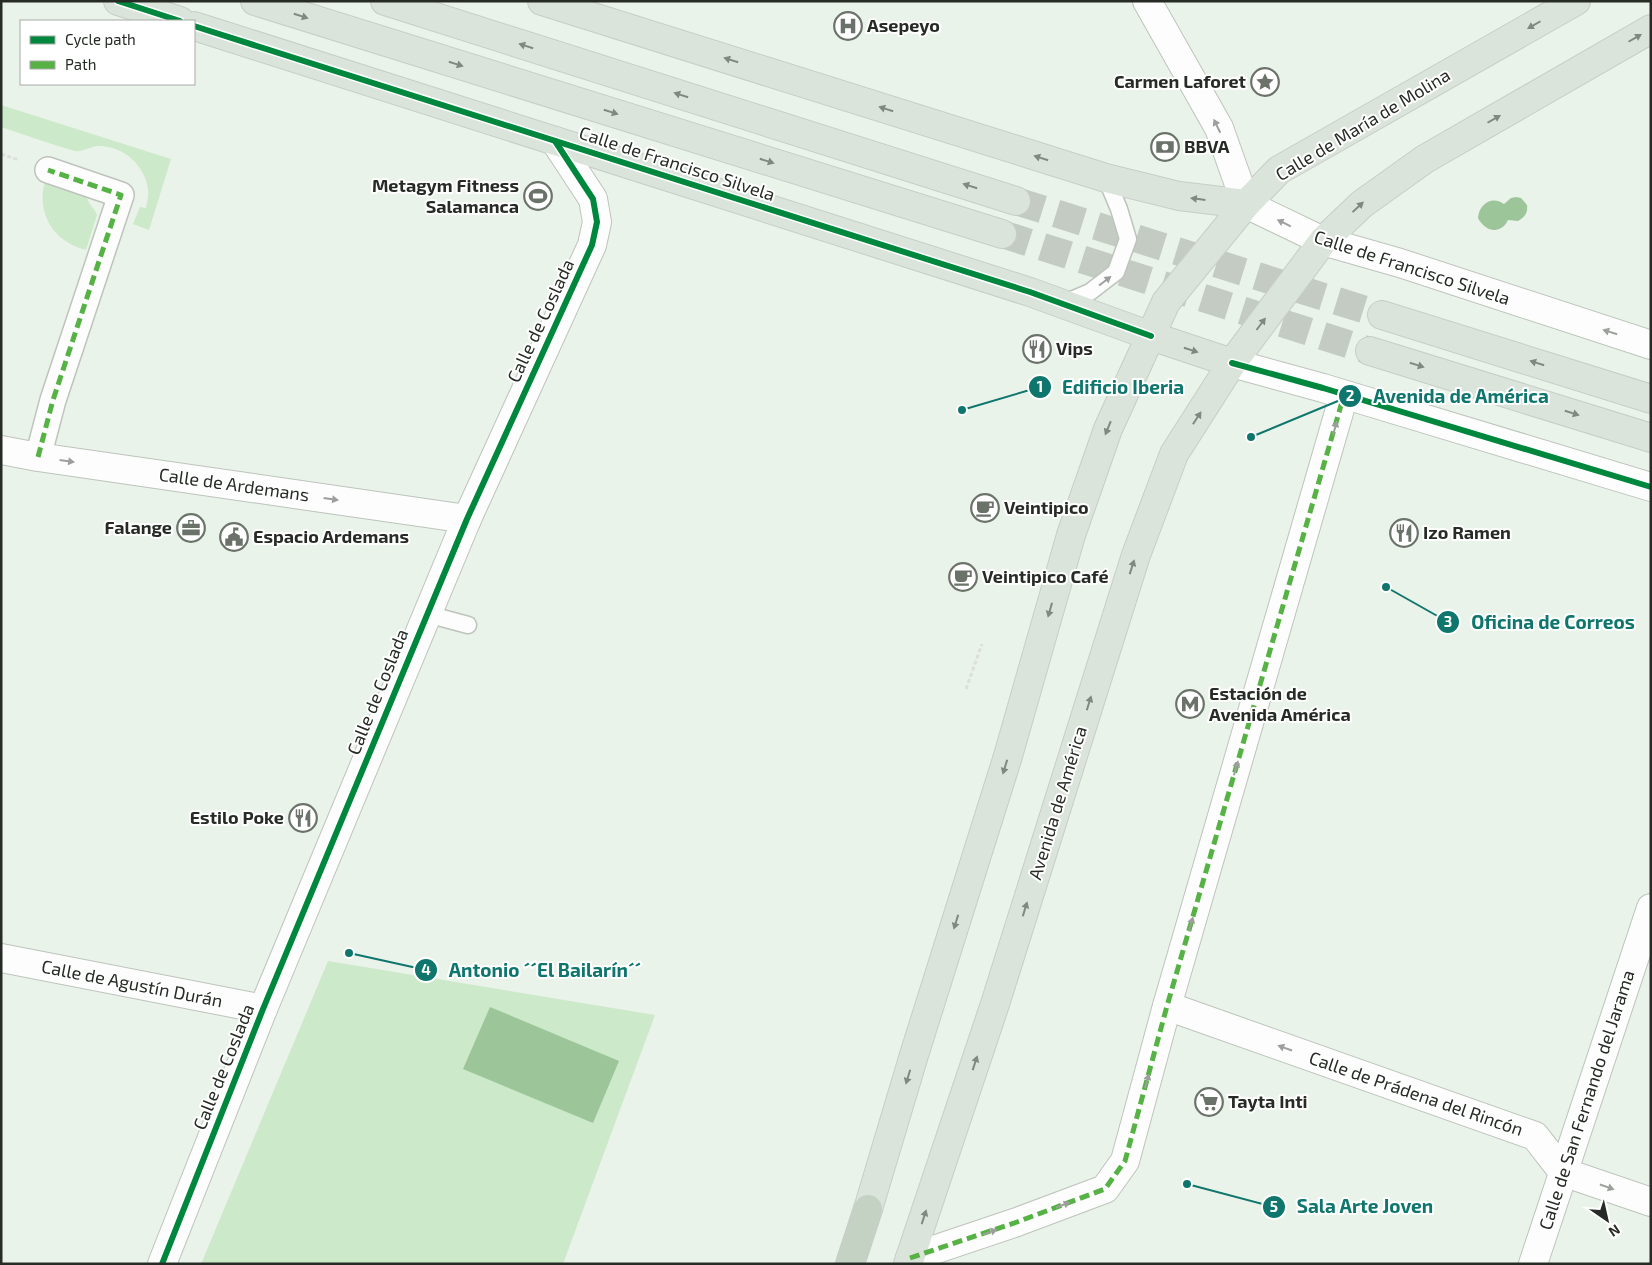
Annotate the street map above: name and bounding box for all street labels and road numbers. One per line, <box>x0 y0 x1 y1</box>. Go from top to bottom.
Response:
street label: Calle de María de Molina <box>1271 63 1454 185</box>
street label: Calle de Francisco Silvela <box>577 121 778 205</box>
street label: Calle de Francisco Silvela <box>1312 225 1513 309</box>
street label: Calle de Coslada <box>502 255 578 386</box>
street label: Calle de Ardemans <box>158 463 311 505</box>
street label: Calle de Coslada <box>342 626 412 758</box>
street label: Avenida de América <box>1023 723 1091 882</box>
street label: Calle de Agustín Durán <box>40 955 225 1011</box>
street label: Calle de San Fernando del Jarama <box>1534 967 1639 1232</box>
street label: Calle de Coslada <box>188 1001 258 1133</box>
street label: Calle de Prádena del Rincón <box>1306 1046 1526 1140</box>

